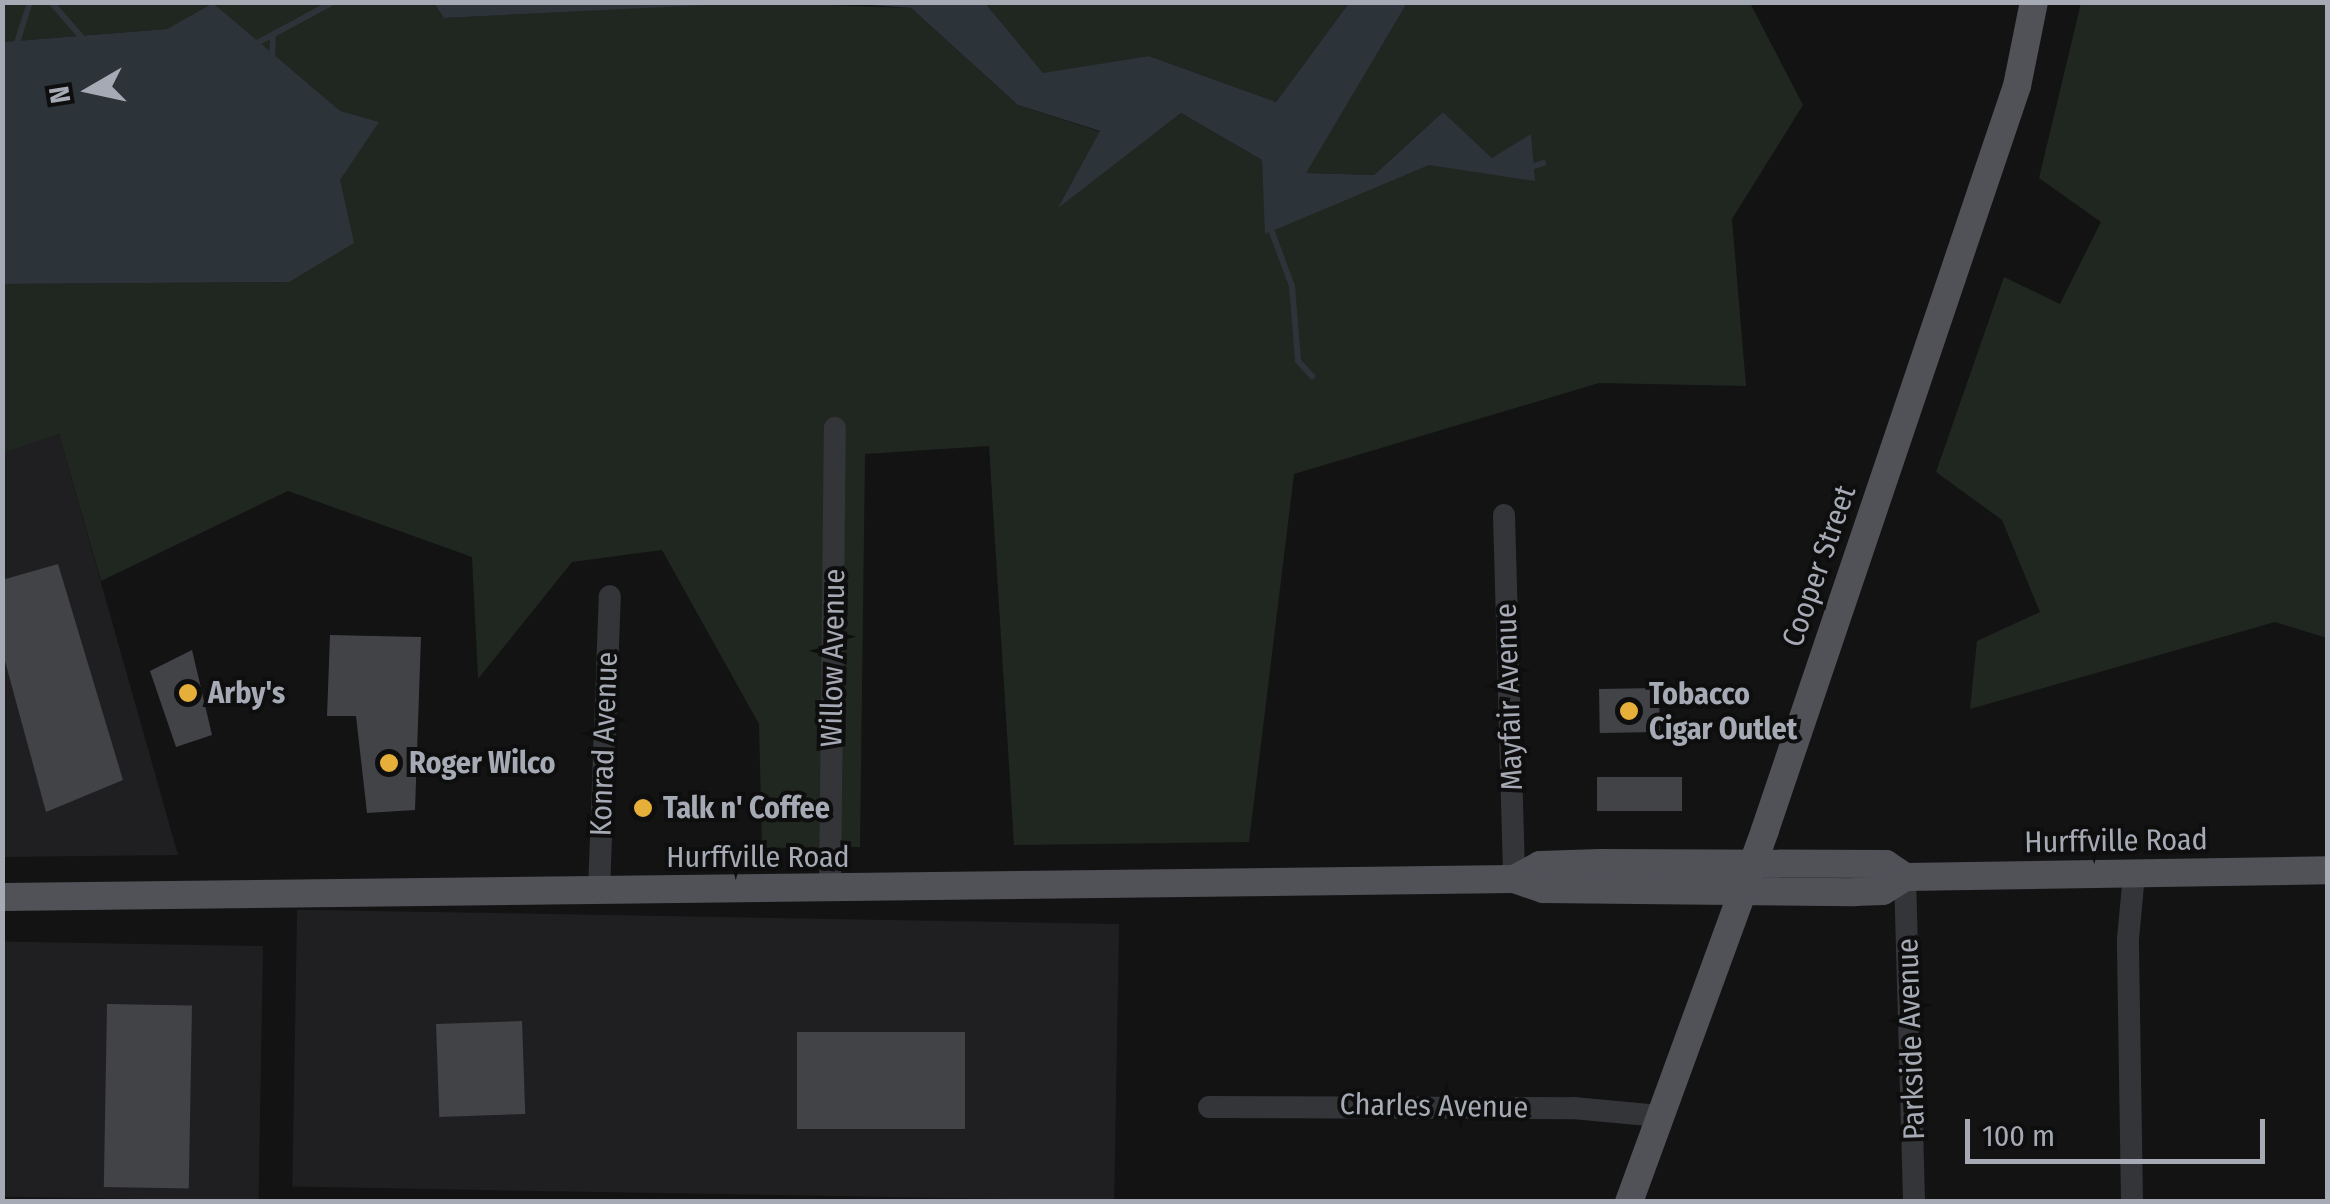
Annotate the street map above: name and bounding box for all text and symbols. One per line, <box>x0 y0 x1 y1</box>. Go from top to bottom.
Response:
north arrow <box>40 40 140 140</box>
text: N <box>42 84 77 106</box>
street label: Cooper Street <box>1775 481 1863 651</box>
street label: Willow Avenue <box>813 569 853 747</box>
street label: Mayfair Avenue <box>1488 603 1530 791</box>
street label: Konrad Avenue <box>583 651 625 837</box>
place label: Arby's <box>208 675 285 711</box>
place label: Tobacco Cigar Outlet <box>1649 676 1797 746</box>
marker: Arby's <box>177 682 199 704</box>
marker: Tobacco Cigar Outlet <box>1618 700 1640 722</box>
place label: Roger Wilco <box>409 745 556 781</box>
marker: Roger Wilco <box>378 752 400 774</box>
place label: Talk n' Coffee <box>663 790 830 826</box>
marker: Talk n' Coffee <box>632 797 654 819</box>
street label: Hurffville Road <box>2024 821 2208 861</box>
street label: Hurffville Road <box>666 839 850 875</box>
street label: Parkside Avenue <box>1889 938 1933 1140</box>
street label: Charles Avenue <box>1339 1086 1529 1126</box>
scale bar <box>1970 1099 2270 1161</box>
text: 100 m <box>1982 1118 2055 1154</box>

